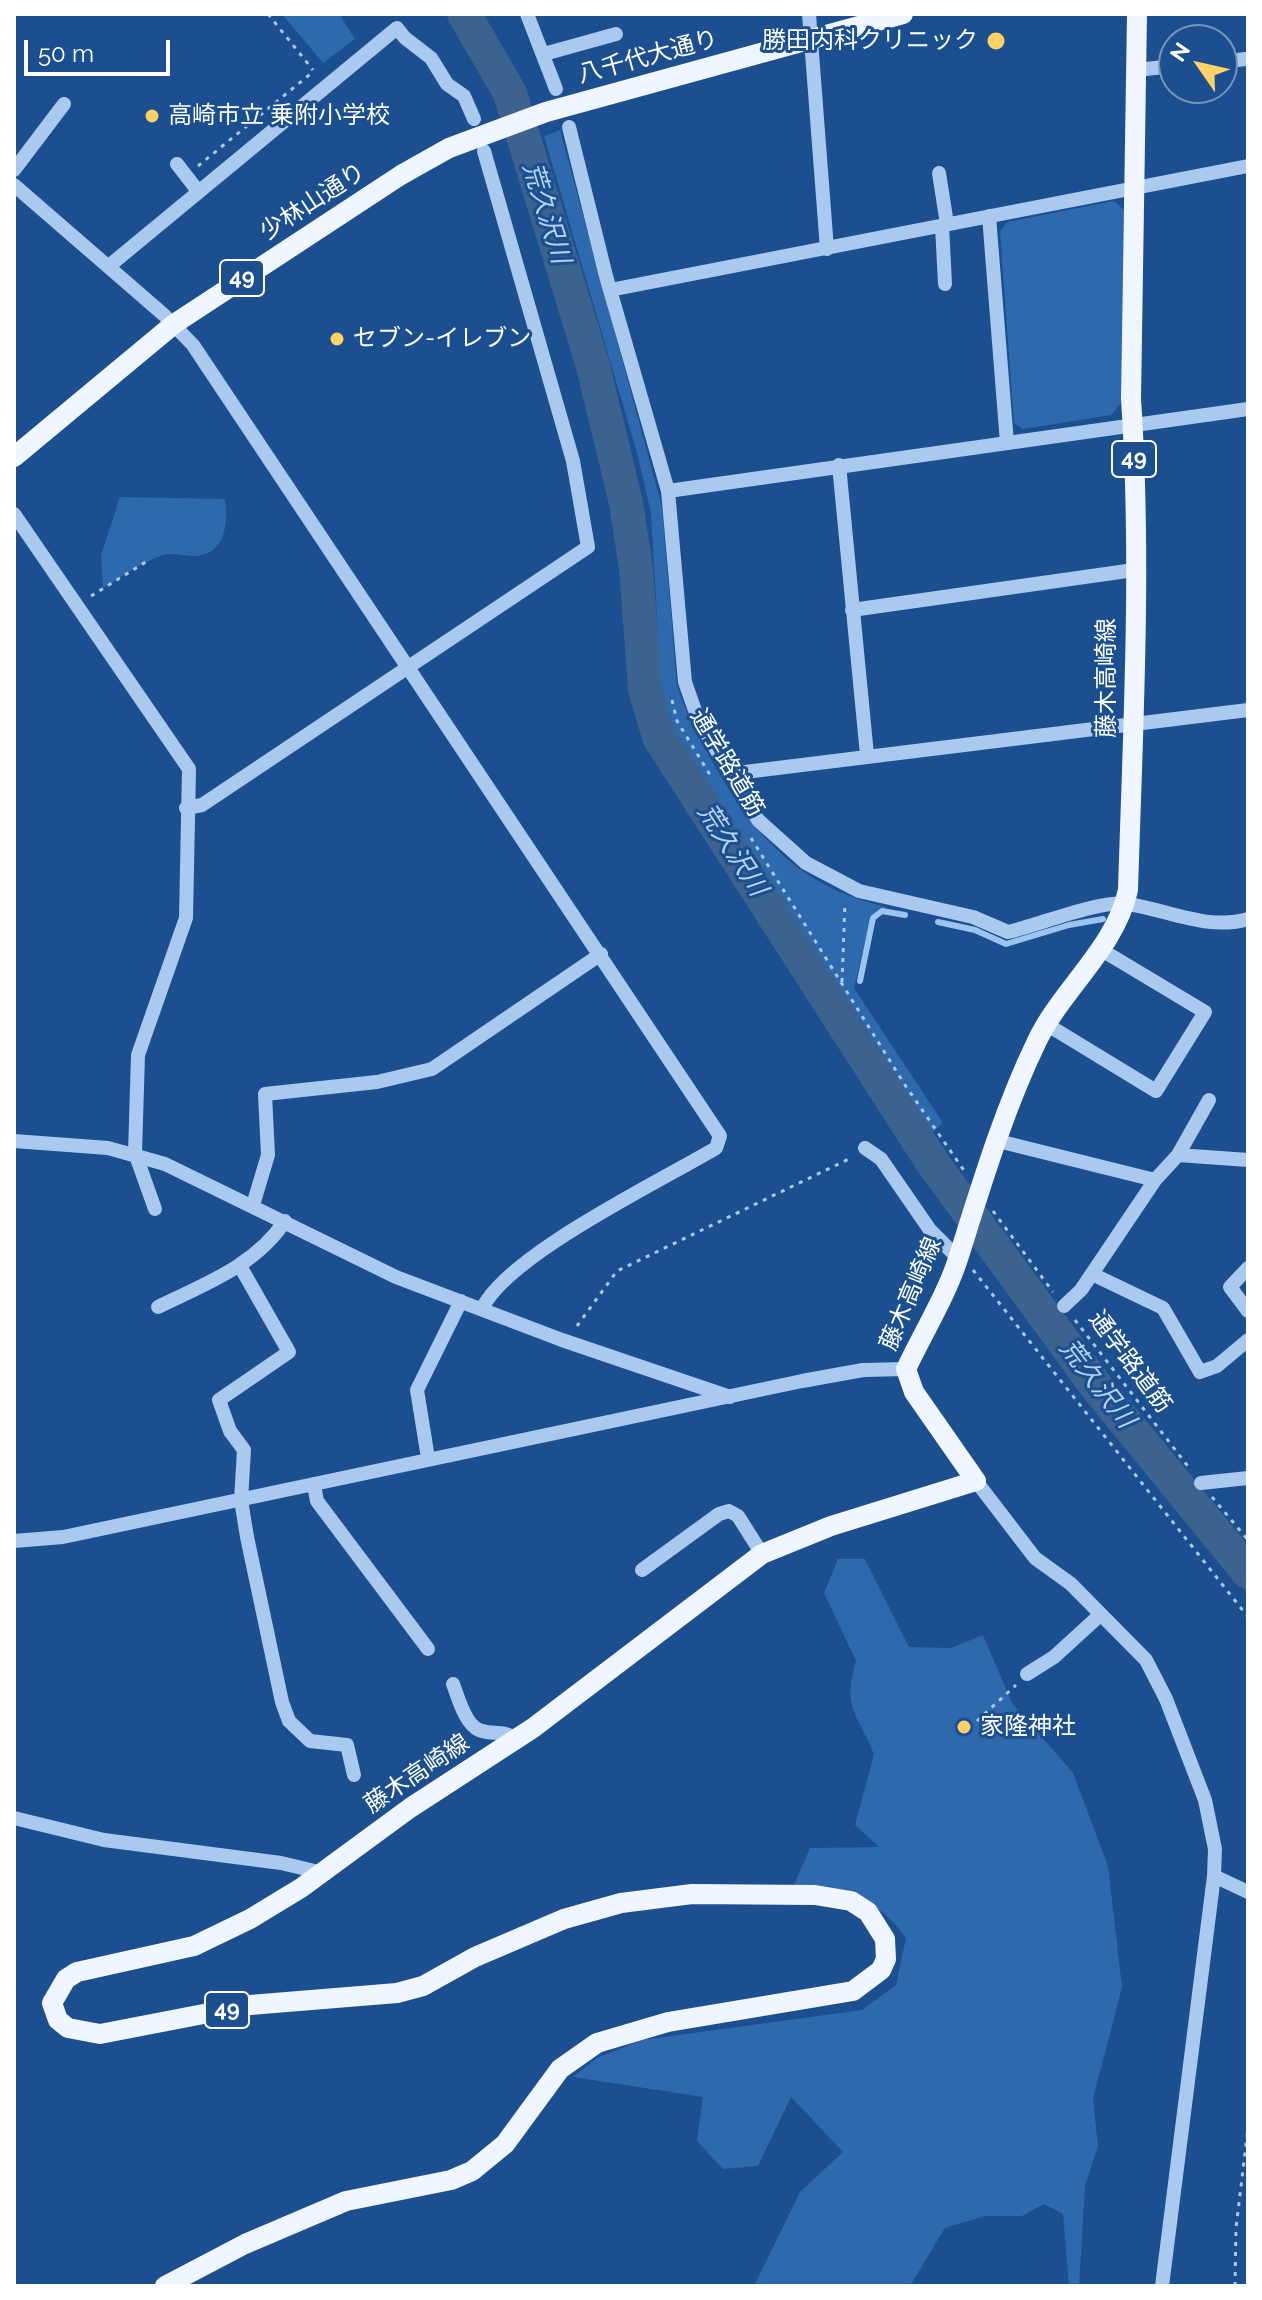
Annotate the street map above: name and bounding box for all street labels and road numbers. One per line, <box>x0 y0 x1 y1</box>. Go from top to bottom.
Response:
street label: 八千代大通り <box>575 24 721 90</box>
street label: 少林山通り <box>255 157 371 247</box>
road number: 49 <box>220 260 264 296</box>
road number: 49 <box>1112 441 1156 477</box>
street label: 藤木高崎線 <box>1093 618 1121 738</box>
street label: 通学路道筋 <box>684 704 770 822</box>
street label: 藤木高崎線 <box>874 1233 948 1355</box>
street label: 通学路道筋 <box>1082 1305 1178 1419</box>
street label: 藤木高崎線 <box>359 1729 475 1819</box>
road number: 49 <box>205 1992 249 2028</box>

